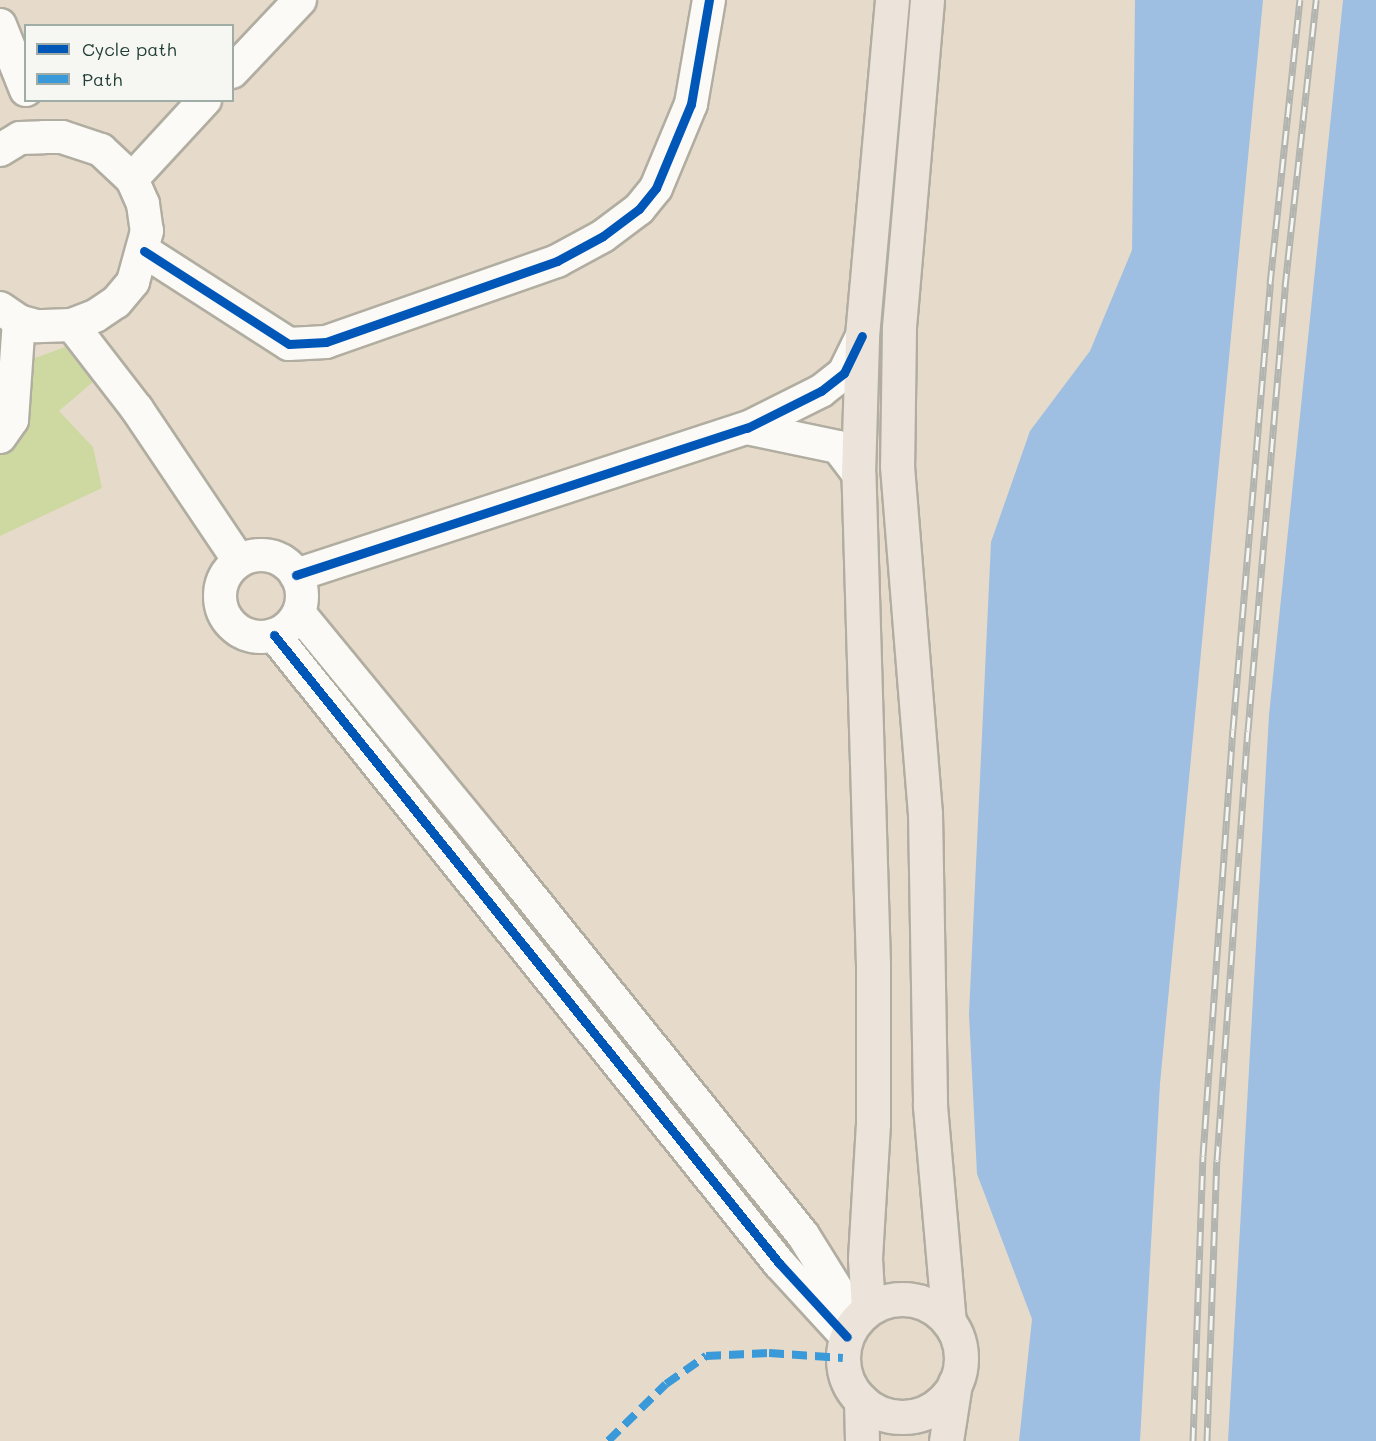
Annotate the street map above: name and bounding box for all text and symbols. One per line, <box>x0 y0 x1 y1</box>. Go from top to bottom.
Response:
legend <box>24 24 234 102</box>
text: Cycle path <box>82 37 177 61</box>
text: Path <box>82 67 122 91</box>

